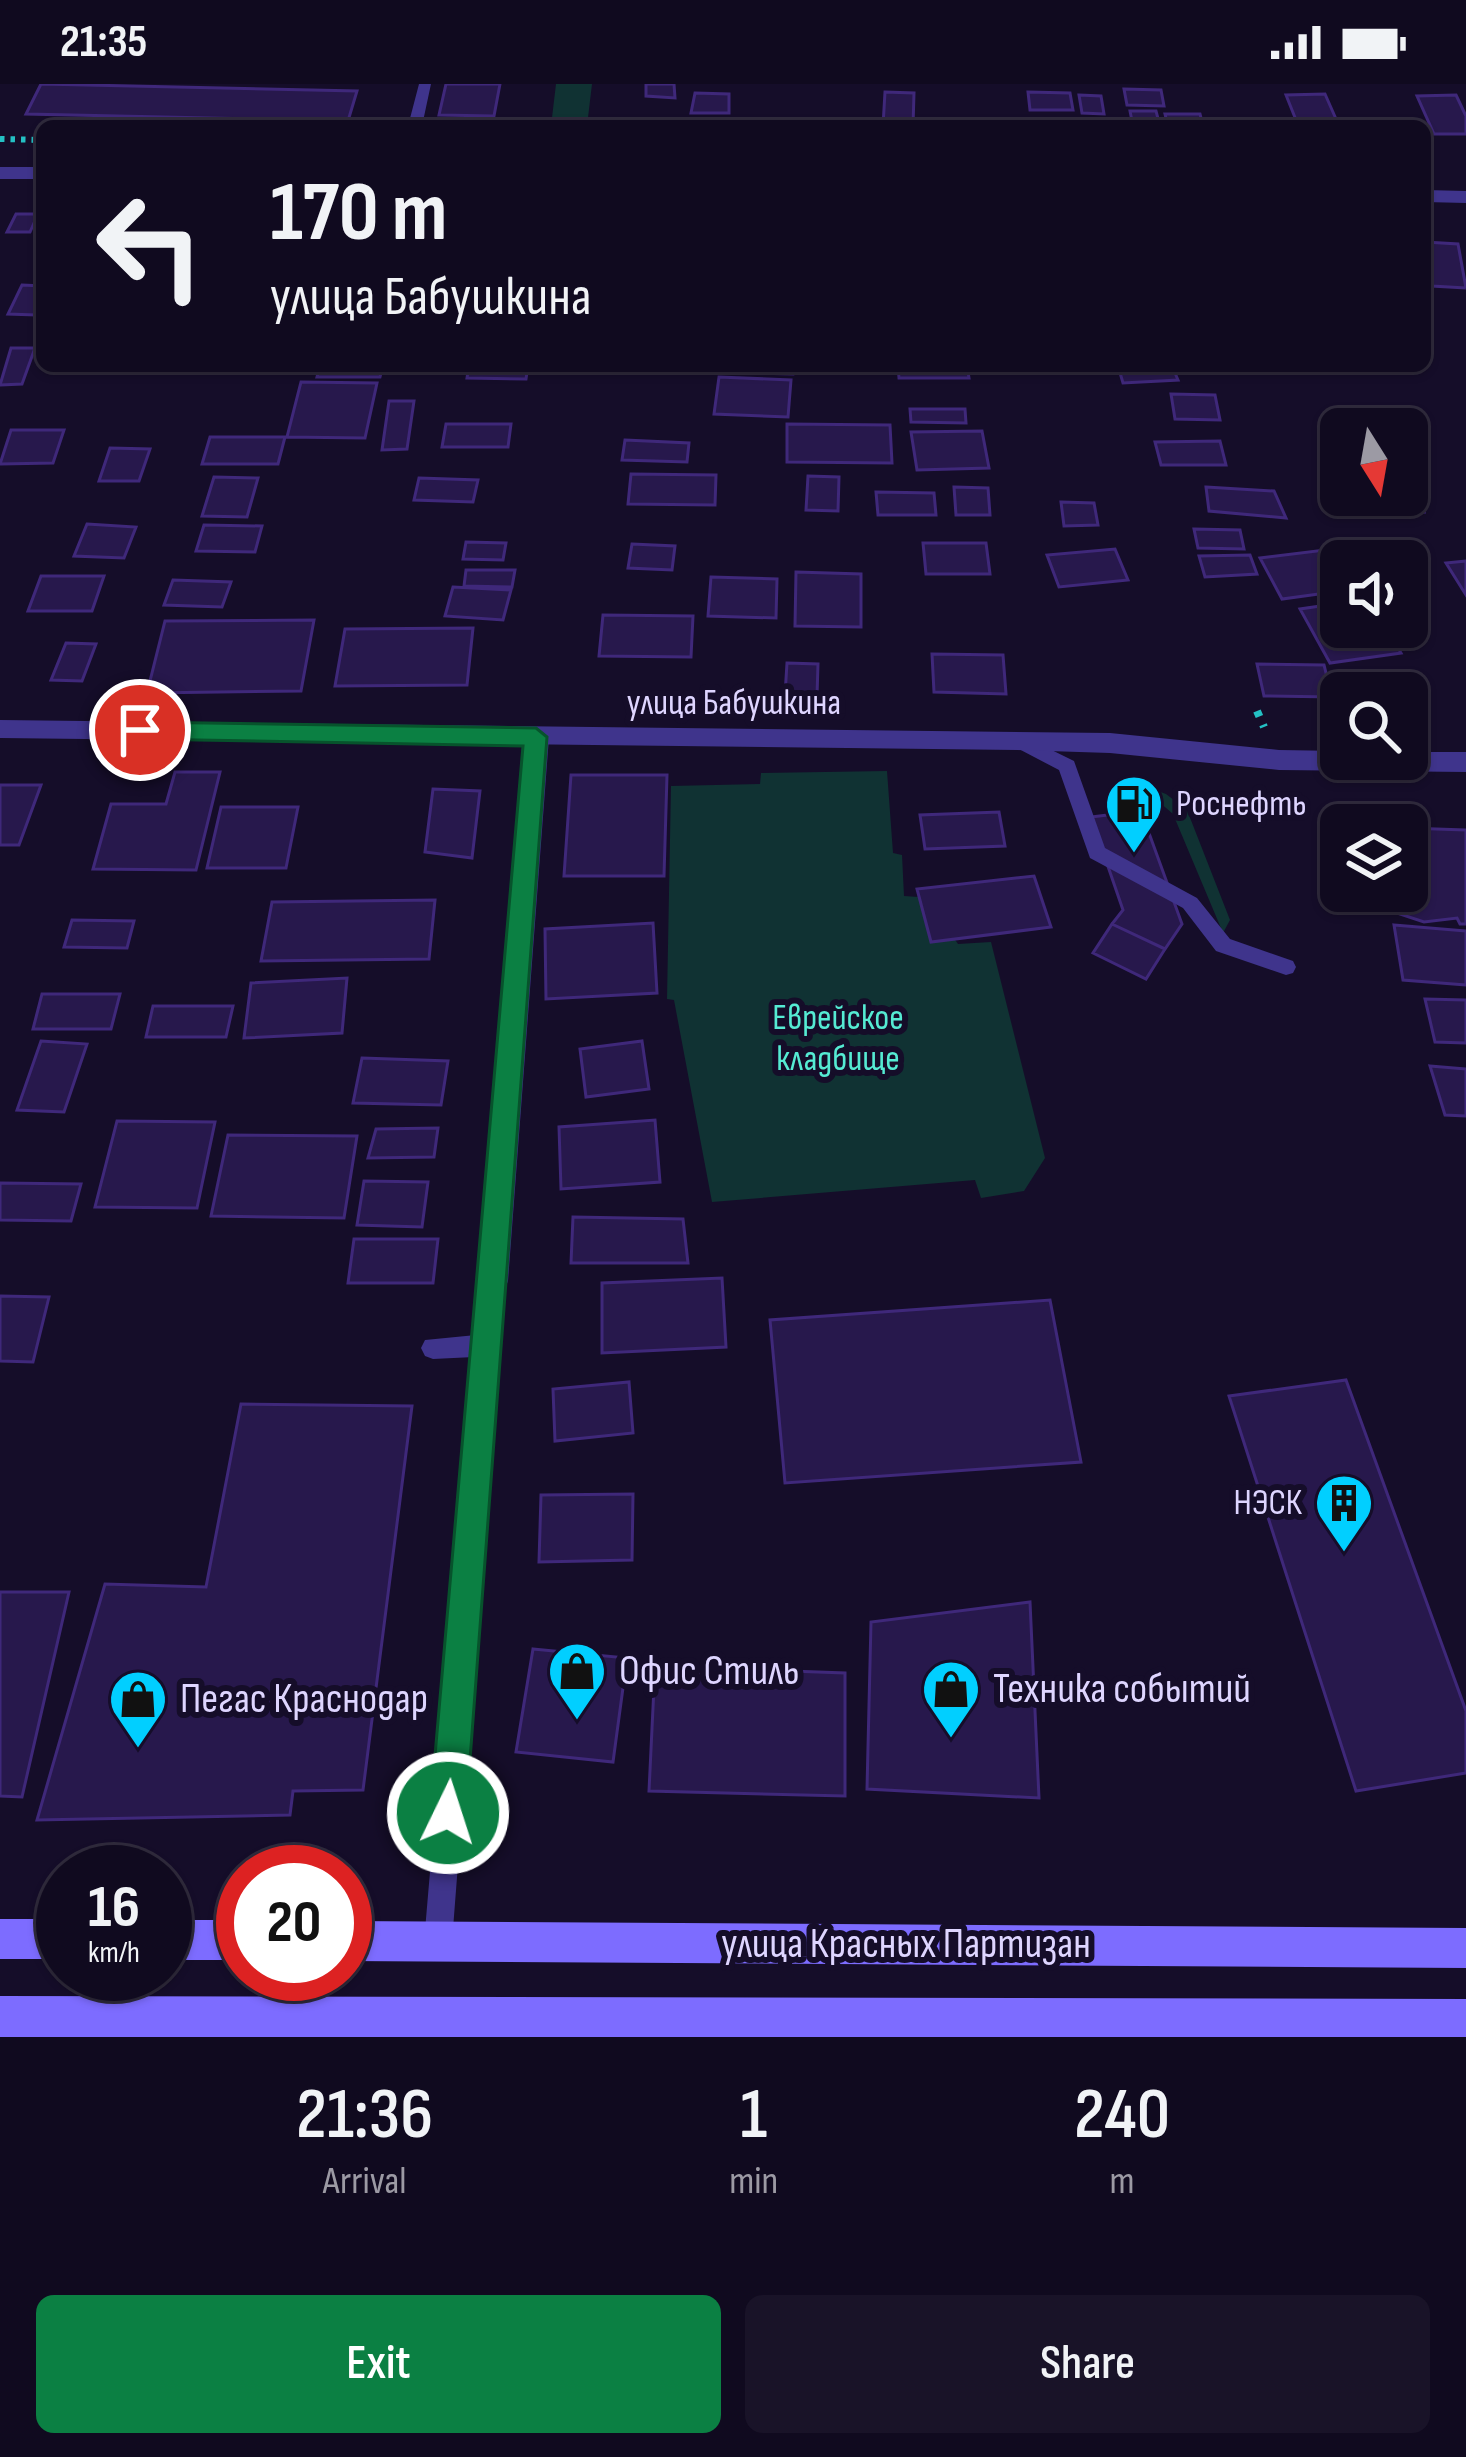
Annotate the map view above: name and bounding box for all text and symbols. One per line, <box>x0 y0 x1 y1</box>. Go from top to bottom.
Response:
text: 21:35 <box>60 15 147 70</box>
text: 170 m <box>270 163 447 264</box>
icon: left <box>72 168 228 324</box>
text: улица Бабушкина <box>270 265 592 330</box>
north arrow <box>1320 408 1428 516</box>
map controls <box>1320 408 1428 912</box>
button: sound <box>1320 540 1428 648</box>
button: search <box>1320 672 1428 780</box>
pin <box>89 679 191 781</box>
street label: улица Бабушкина <box>627 682 841 725</box>
icon: arrive <box>107 697 173 763</box>
fuel station icon: Роснефть <box>1103 773 1165 855</box>
place label: Роснефть <box>1176 783 1307 826</box>
button: layers <box>1320 804 1428 912</box>
park label: Еврейское кладбище <box>772 997 904 1081</box>
building icon: НЭСК <box>1313 1472 1375 1554</box>
place label: НЭСК <box>1233 1482 1303 1525</box>
shop icon: Офис Стиль <box>546 1640 608 1722</box>
place label: Офис Стиль <box>619 1646 799 1697</box>
shop icon: Техника событий <box>920 1658 982 1740</box>
place label: Техника событий <box>993 1664 1251 1715</box>
shop icon: Пегас Краснодар <box>107 1668 169 1750</box>
place label: Пегас Краснодар <box>180 1674 428 1725</box>
position arrow <box>385 1750 511 1876</box>
speed limit sign: 20 <box>216 1845 372 2001</box>
text: 16 <box>88 1872 140 1944</box>
street label: улица Красных Партизан <box>721 1919 1091 1970</box>
text: km/h <box>88 1935 140 1971</box>
text: 21:36 <box>296 2072 433 2159</box>
text: 1 <box>740 2072 767 2159</box>
text: 240 <box>1074 2072 1170 2159</box>
text: Arrival <box>323 2158 406 2205</box>
text: min <box>729 2158 778 2205</box>
text: m <box>1110 2158 1135 2205</box>
button: Exit <box>36 2295 721 2433</box>
button: Share <box>745 2295 1430 2433</box>

